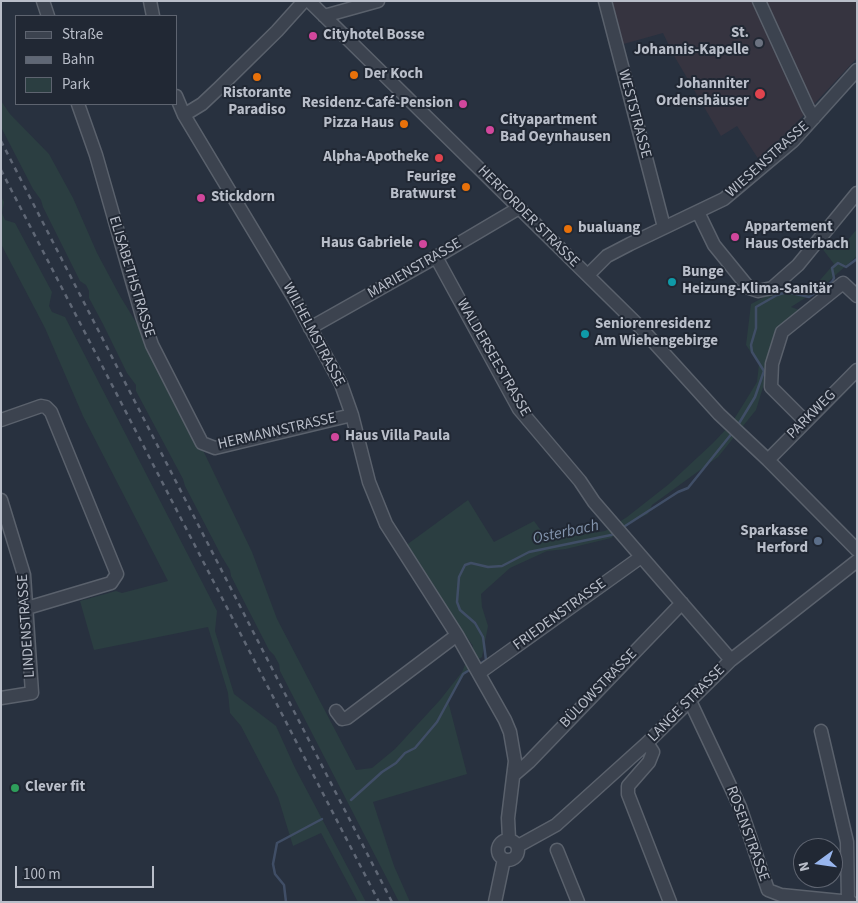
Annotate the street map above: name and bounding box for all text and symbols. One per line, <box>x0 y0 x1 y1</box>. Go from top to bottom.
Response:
legend <box>15 15 178 105</box>
text: Straße <box>62 24 103 45</box>
place label: St. Johannis-Kapelle <box>634 25 749 60</box>
place label: Cityhotel Bosse <box>323 27 425 45</box>
marker: Cityhotel Bosse <box>307 30 319 42</box>
marker: St. Johannis-Kapelle <box>753 37 765 49</box>
text: Bahn <box>62 49 95 70</box>
place label: Der Koch <box>364 66 423 84</box>
street label: WESTSTRASSE <box>614 68 654 160</box>
marker: Der Koch <box>348 69 360 81</box>
marker: Ristorante Paradiso <box>251 71 263 83</box>
text: Park <box>62 74 90 95</box>
place label: Johanniter Ordenshäuser <box>656 76 749 111</box>
place label: Ristorante Paradiso <box>223 85 291 120</box>
marker: Johanniter Ordenshäuser <box>753 87 767 101</box>
place label: Residenz-Café-Pension <box>302 95 453 113</box>
marker: Residenz-Café-Pension <box>457 98 469 110</box>
place label: Cityapartment Bad Oeynhausen <box>500 112 611 147</box>
place label: Pizza Haus <box>323 115 394 133</box>
marker: Pizza Haus <box>398 118 410 130</box>
street label: WIESENSTRASSE <box>723 118 813 202</box>
marker: Cityapartment Bad Oeynhausen <box>484 124 496 136</box>
place label: Alpha-Apotheke <box>323 149 429 167</box>
marker: Alpha-Apotheke <box>433 152 445 164</box>
street label: HERFORDER STRASSE <box>473 162 583 272</box>
place label: Feurige Bratwurst <box>390 169 456 204</box>
marker: Feurige Bratwurst <box>460 181 472 193</box>
place label: Stickdorn <box>211 189 275 207</box>
marker: Stickdorn <box>195 192 207 204</box>
street label: ELISABETHSTRASSE <box>104 214 158 340</box>
place label: Appartement Haus Osterbach <box>745 219 849 254</box>
place label: bualuang <box>578 220 640 238</box>
marker: bualuang <box>562 223 574 235</box>
marker: Appartement Haus Osterbach <box>729 231 741 243</box>
place label: Haus Gabriele <box>321 235 413 253</box>
street label: MARIENSTRASSE <box>365 235 465 303</box>
marker: Haus Gabriele <box>417 238 429 250</box>
place label: Bunge Heizung-Klima-Sanitär <box>682 264 832 299</box>
marker: Bunge Heizung-Klima-Sanitär <box>666 276 678 288</box>
street label: WILHELMSTRASSE <box>278 280 348 390</box>
street label: WALDERSEESTRASSE <box>452 296 534 420</box>
place label: Seniorenresidenz Am Wiehengebirge <box>595 316 718 351</box>
marker: Seniorenresidenz Am Wiehengebirge <box>579 328 591 340</box>
street label: PARKWEG <box>784 387 840 443</box>
street label: HERMANNSTRASSE <box>216 410 338 454</box>
place label: Haus Villa Paula <box>345 428 450 446</box>
marker: Haus Villa Paula <box>329 431 341 443</box>
water label: Osterbach <box>531 517 601 549</box>
place label: Sparkasse Herford <box>740 523 808 558</box>
marker: Sparkasse Herford <box>812 535 824 547</box>
street label: LINDENSTRASSE <box>14 574 40 678</box>
street label: FRIEDENSTRASSE <box>510 575 610 655</box>
street label: BÜLOWSTRASSE <box>557 646 641 732</box>
street label: LANGE STRASSE <box>645 662 729 746</box>
place label: Clever fit <box>25 779 85 797</box>
marker: Clever fit <box>9 782 21 794</box>
street label: ROSENSTRASSE <box>721 784 773 884</box>
north arrow <box>793 838 843 888</box>
scale bar <box>18 856 156 888</box>
text: N <box>794 859 815 873</box>
text: 100 m <box>23 864 61 885</box>

